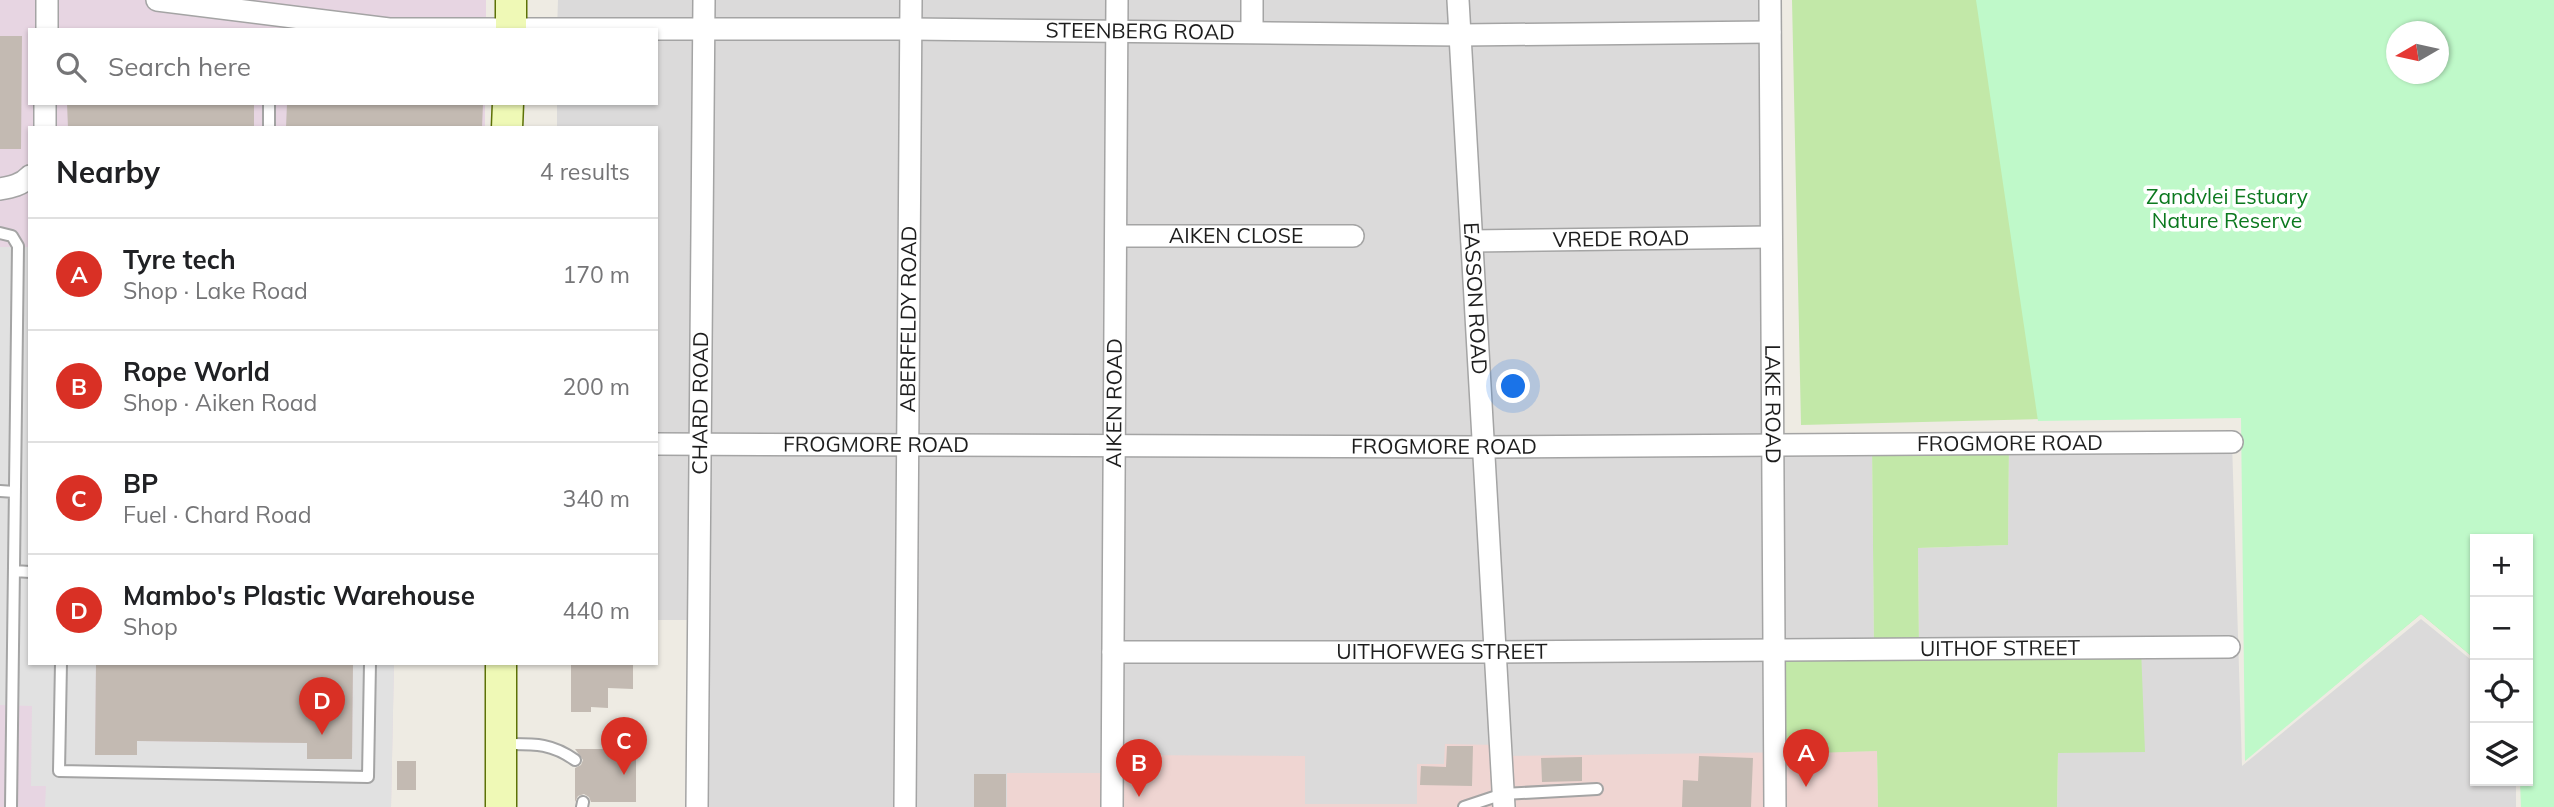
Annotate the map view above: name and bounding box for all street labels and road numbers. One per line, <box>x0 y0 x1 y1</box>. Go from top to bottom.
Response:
street label: STEENBERG ROAD <box>1045 16 1235 45</box>
street label: AIKEN CLOSE <box>1169 222 1303 248</box>
street label: EASSON ROAD <box>1459 222 1493 375</box>
street label: VREDE ROAD <box>1552 224 1689 252</box>
street label: ABERFELDY ROAD <box>894 226 921 412</box>
street label: CHARD ROAD <box>686 331 713 475</box>
street label: AIKEN ROAD <box>1100 338 1127 468</box>
street label: LAKE ROAD <box>1760 344 1787 464</box>
street label: FROGMORE ROAD <box>1917 429 2103 456</box>
street label: FROGMORE ROAD <box>783 430 969 457</box>
street label: FROGMORE ROAD <box>1351 433 1537 459</box>
street label: UITHOF STREET <box>1920 634 2080 661</box>
street label: UITHOFWEG STREET <box>1336 638 1548 664</box>

